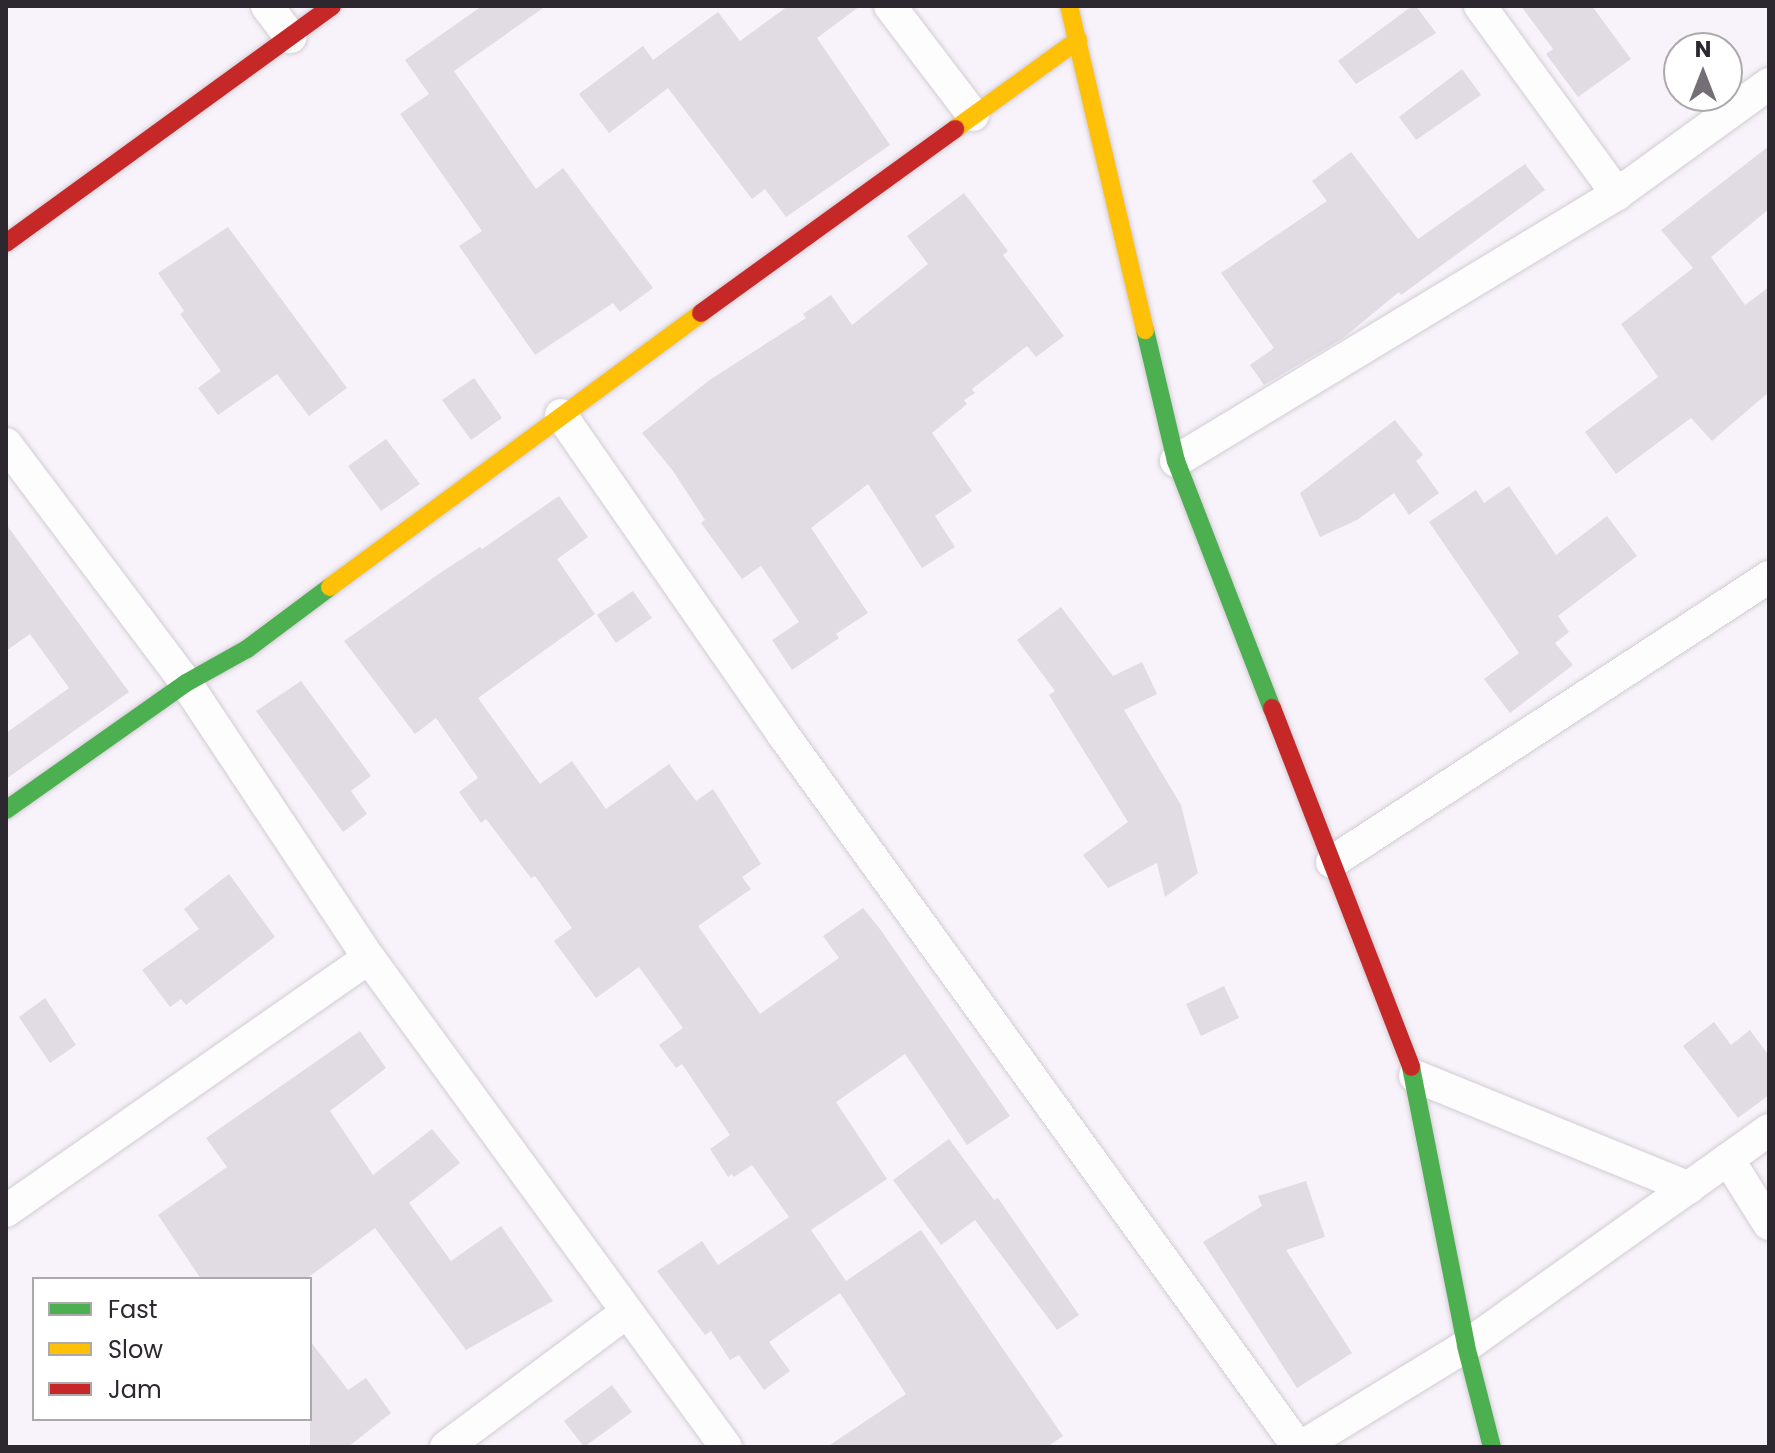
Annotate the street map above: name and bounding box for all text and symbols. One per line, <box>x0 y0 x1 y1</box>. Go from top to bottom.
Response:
north arrow <box>1663 32 1743 112</box>
text: N <box>1695 34 1711 65</box>
legend <box>32 1277 312 1421</box>
text: Fast <box>108 1293 158 1326</box>
text: Slow <box>108 1333 163 1366</box>
text: Jam <box>108 1373 162 1406</box>

